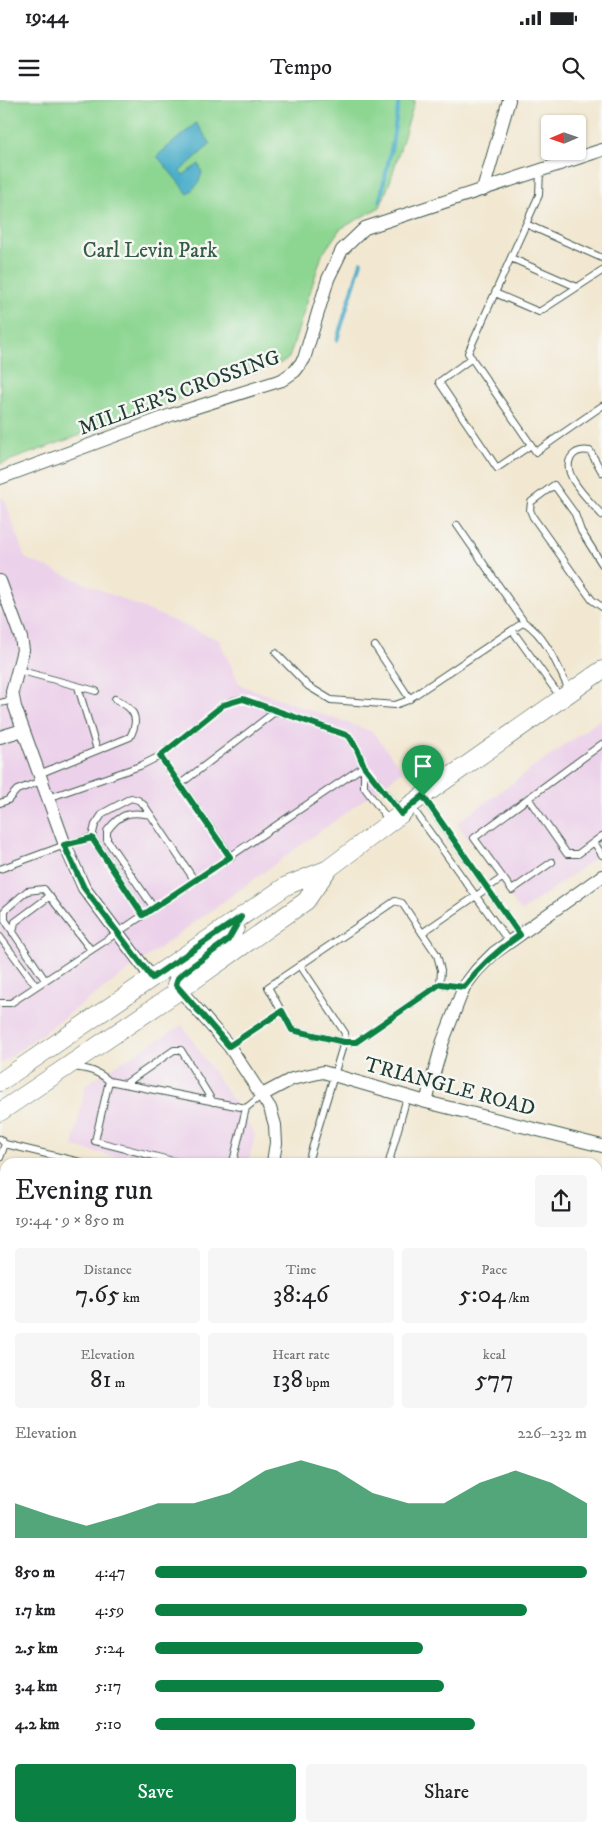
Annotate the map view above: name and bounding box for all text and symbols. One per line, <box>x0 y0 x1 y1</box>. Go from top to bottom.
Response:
text: 19:44 <box>25 6 68 29</box>
icon: menu <box>15 54 43 82</box>
text: Tempo <box>270 54 332 81</box>
icon: search <box>559 54 587 82</box>
north arrow <box>541 115 586 160</box>
map controls <box>541 115 586 160</box>
park label: Carl Levin Park <box>83 238 218 264</box>
street label: MILLER'S CROSSING <box>75 344 284 442</box>
pin <box>402 745 444 796</box>
icon: arrive <box>409 752 437 780</box>
street label: TRIANGLE ROAD <box>362 1052 538 1122</box>
text: Evening run <box>15 1173 153 1208</box>
button: share <box>535 1175 587 1227</box>
text: 19:44 · 9 × 850 m <box>15 1210 125 1230</box>
text: Distance <box>84 1261 132 1279</box>
text: Time <box>286 1261 316 1279</box>
text: Pace <box>481 1261 507 1279</box>
text: 7.65 <box>75 1279 120 1310</box>
text: 38:46 <box>273 1279 329 1310</box>
text: 5:04 <box>459 1279 506 1310</box>
text: km <box>120 1289 140 1307</box>
text: /km <box>506 1289 530 1307</box>
text: Elevation <box>81 1346 135 1364</box>
text: Heart rate <box>272 1346 330 1364</box>
text: kcal <box>483 1346 506 1364</box>
text: 81 <box>90 1364 112 1395</box>
text: 138 <box>272 1364 303 1395</box>
text: 577 <box>475 1364 514 1395</box>
text: m <box>112 1374 125 1392</box>
text: bpm <box>303 1374 330 1392</box>
text: Elevation <box>15 1423 77 1443</box>
text: 226–232 m <box>517 1423 587 1443</box>
text: 850 m <box>15 1562 55 1582</box>
text: 4:47 <box>95 1562 126 1582</box>
text: 1.7 km <box>15 1600 56 1620</box>
text: 4:59 <box>95 1600 124 1620</box>
text: 2.5 km <box>15 1638 58 1658</box>
text: 5:24 <box>95 1638 124 1658</box>
text: 3.4 km <box>15 1676 58 1696</box>
text: 5:17 <box>95 1676 121 1696</box>
text: 4.2 km <box>15 1714 60 1734</box>
text: 5:10 <box>95 1714 122 1734</box>
button: Save <box>15 1764 296 1822</box>
button: Share <box>306 1764 587 1822</box>

